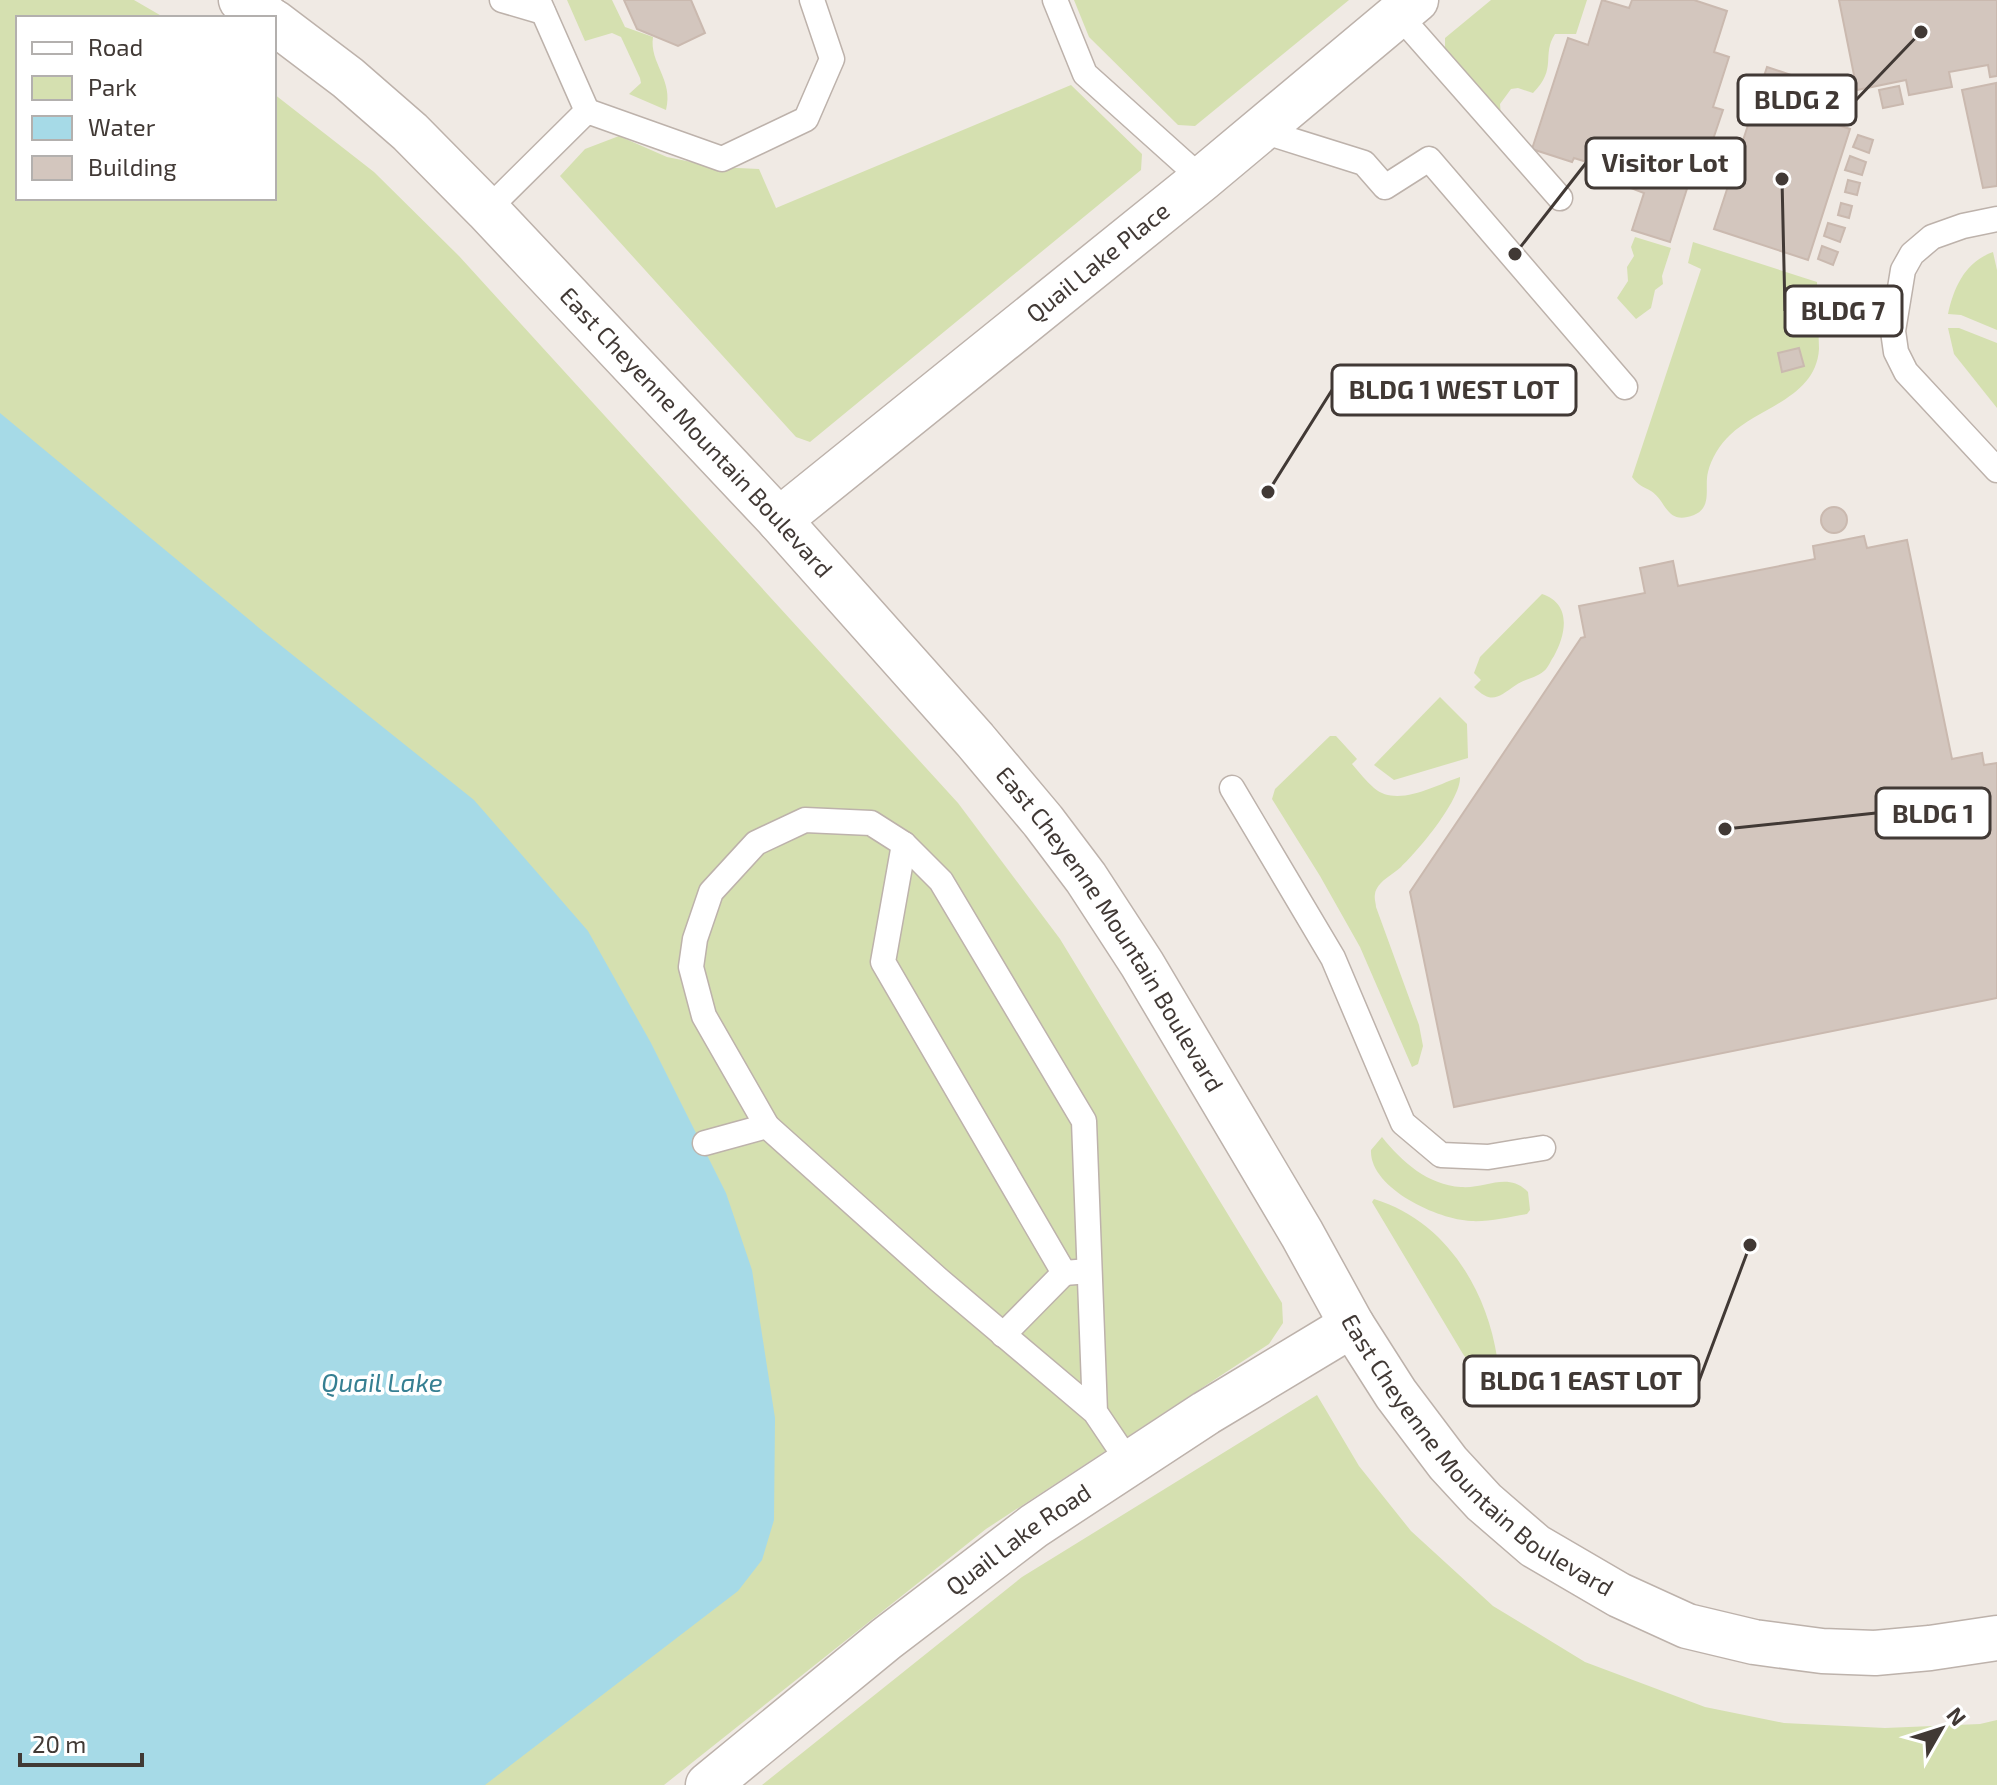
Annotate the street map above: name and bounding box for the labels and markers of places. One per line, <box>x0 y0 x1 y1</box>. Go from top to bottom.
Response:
callout: BLDG 2 <box>1738 75 1856 125</box>
callout: Visitor Lot <box>1586 138 1745 188</box>
callout: BLDG 7 <box>1785 286 1902 336</box>
callout: BLDG 1 WEST LOT <box>1332 365 1576 415</box>
callout: BLDG 1 <box>1876 788 1990 838</box>
callout: BLDG 1 EAST LOT <box>1464 1356 1699 1406</box>

